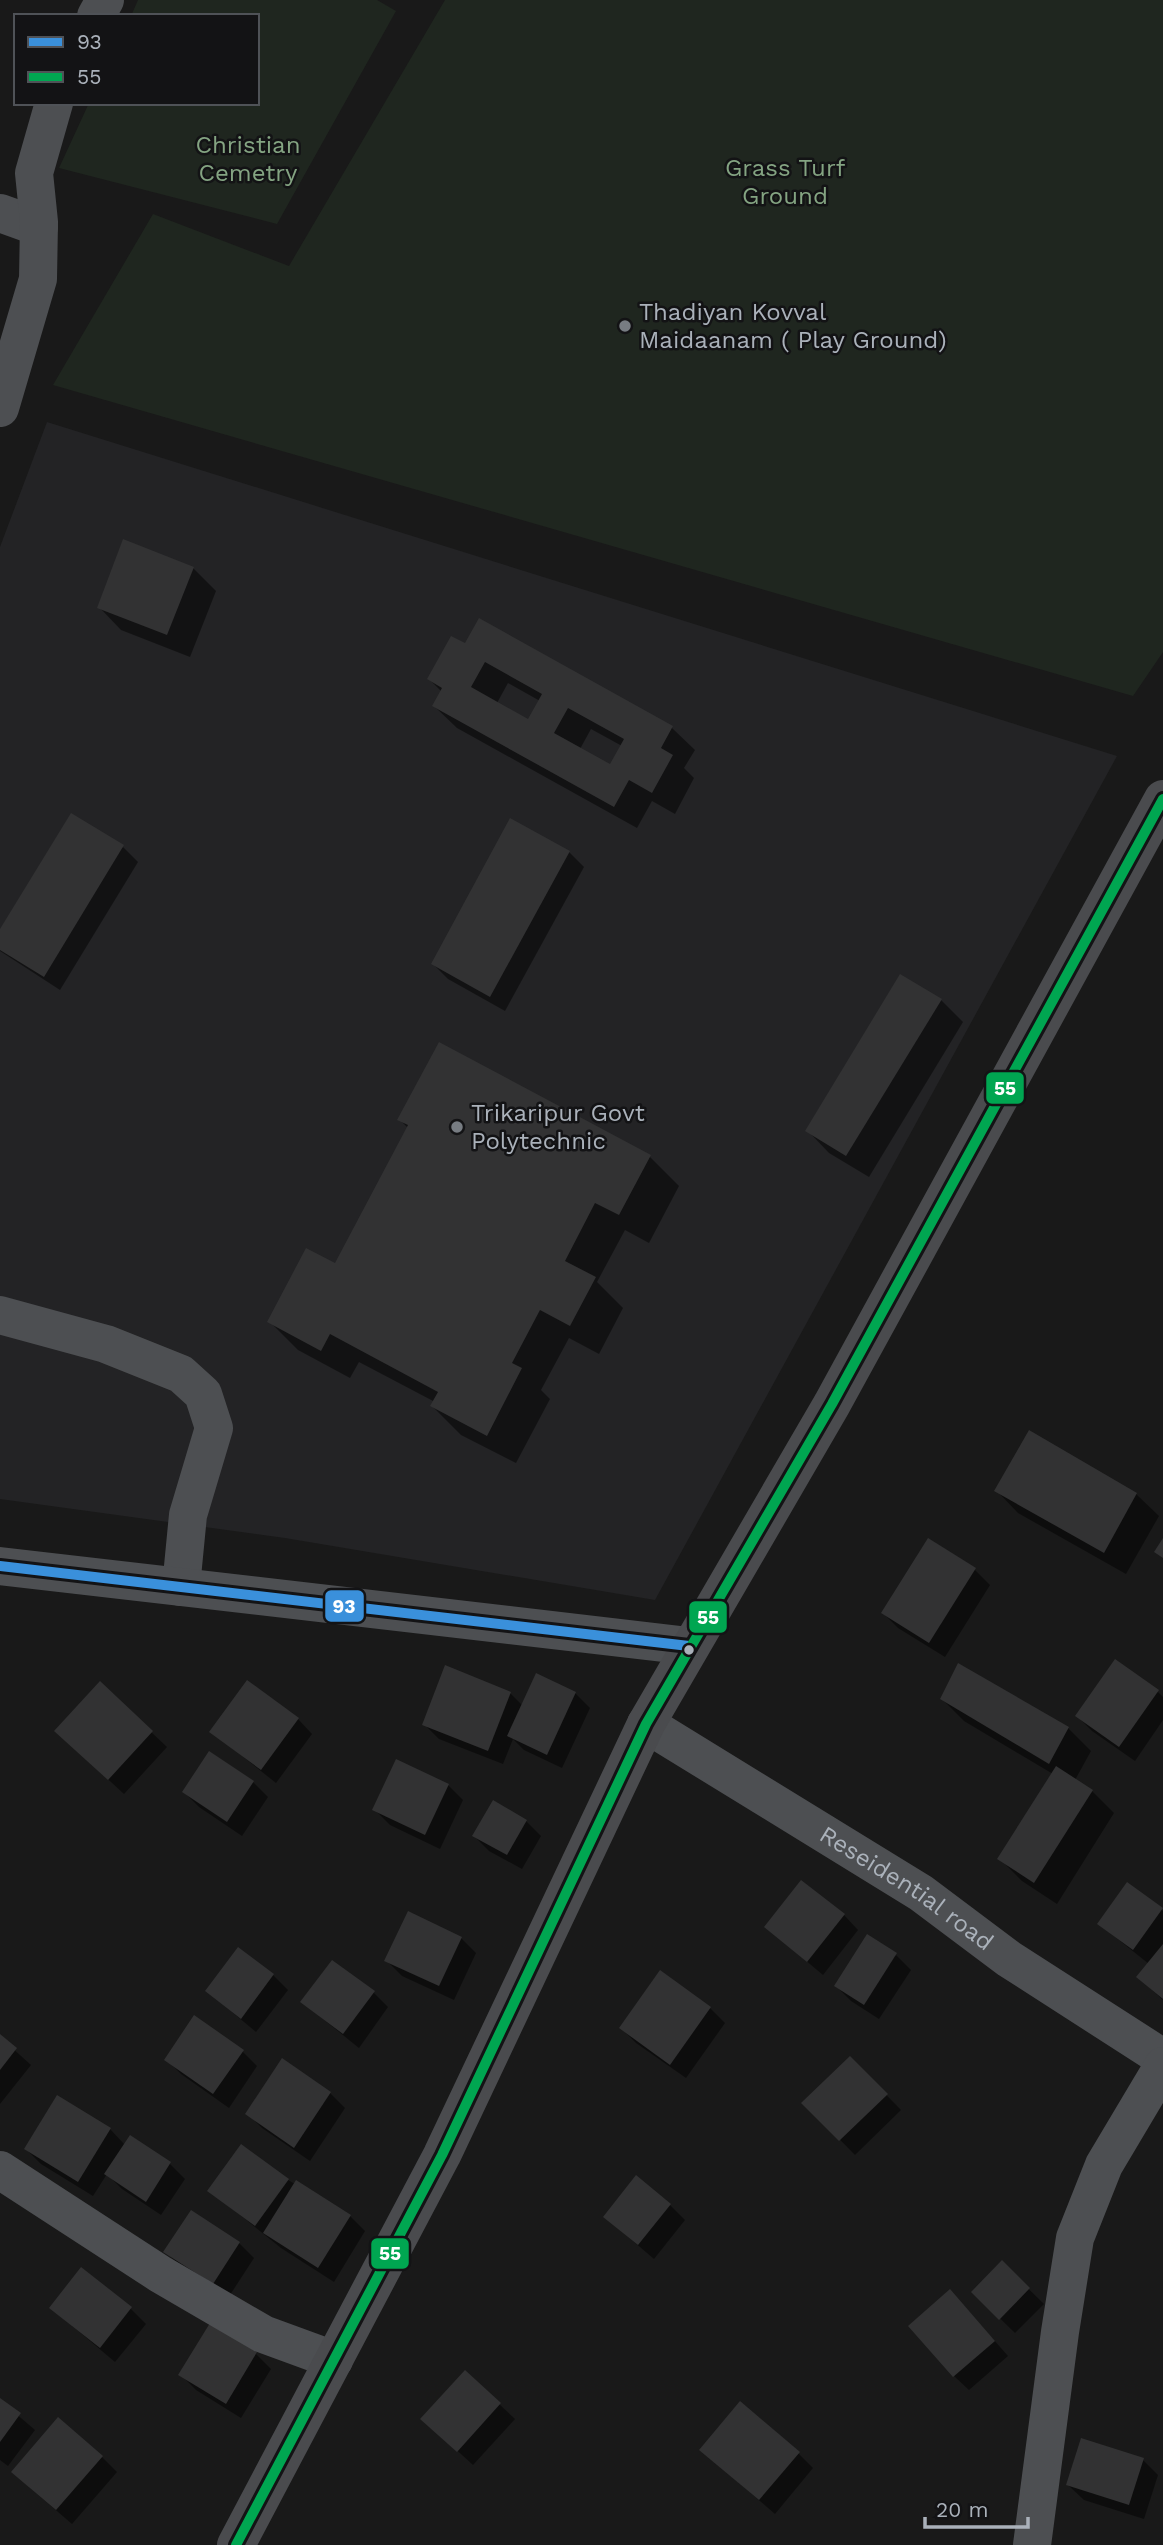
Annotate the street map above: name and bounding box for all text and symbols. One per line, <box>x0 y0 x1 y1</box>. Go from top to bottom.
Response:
legend <box>14 14 259 105</box>
text: 93 <box>77 29 102 54</box>
text: 55 <box>77 64 101 89</box>
park label: Christian Cemetry <box>195 131 301 187</box>
park label: Grass Turf Ground <box>725 154 846 210</box>
place label: Thadiyan Kovval Maidaanam ( Play Ground) <box>639 298 947 354</box>
marker: Thadiyan Kovval Maidaanam ( Play Ground) <box>617 318 633 334</box>
line badge: 55 <box>985 1071 1025 1105</box>
text: 55 <box>994 1077 1016 1100</box>
place label: Trikaripur Govt Polytechnic <box>471 1099 645 1155</box>
marker: Trikaripur Govt Polytechnic <box>449 1119 465 1135</box>
line badge: 93 <box>324 1589 365 1623</box>
text: 93 <box>333 1595 355 1618</box>
line badge: 55 <box>688 1600 728 1634</box>
text: 55 <box>697 1606 719 1629</box>
unlabelled marker <box>682 1643 696 1657</box>
street label: Reseidential road <box>815 1820 999 1956</box>
line badge: 55 <box>370 2237 410 2270</box>
text: 55 <box>379 2242 401 2265</box>
scale bar <box>925 2486 1028 2530</box>
text: 20 m <box>936 2497 988 2522</box>

